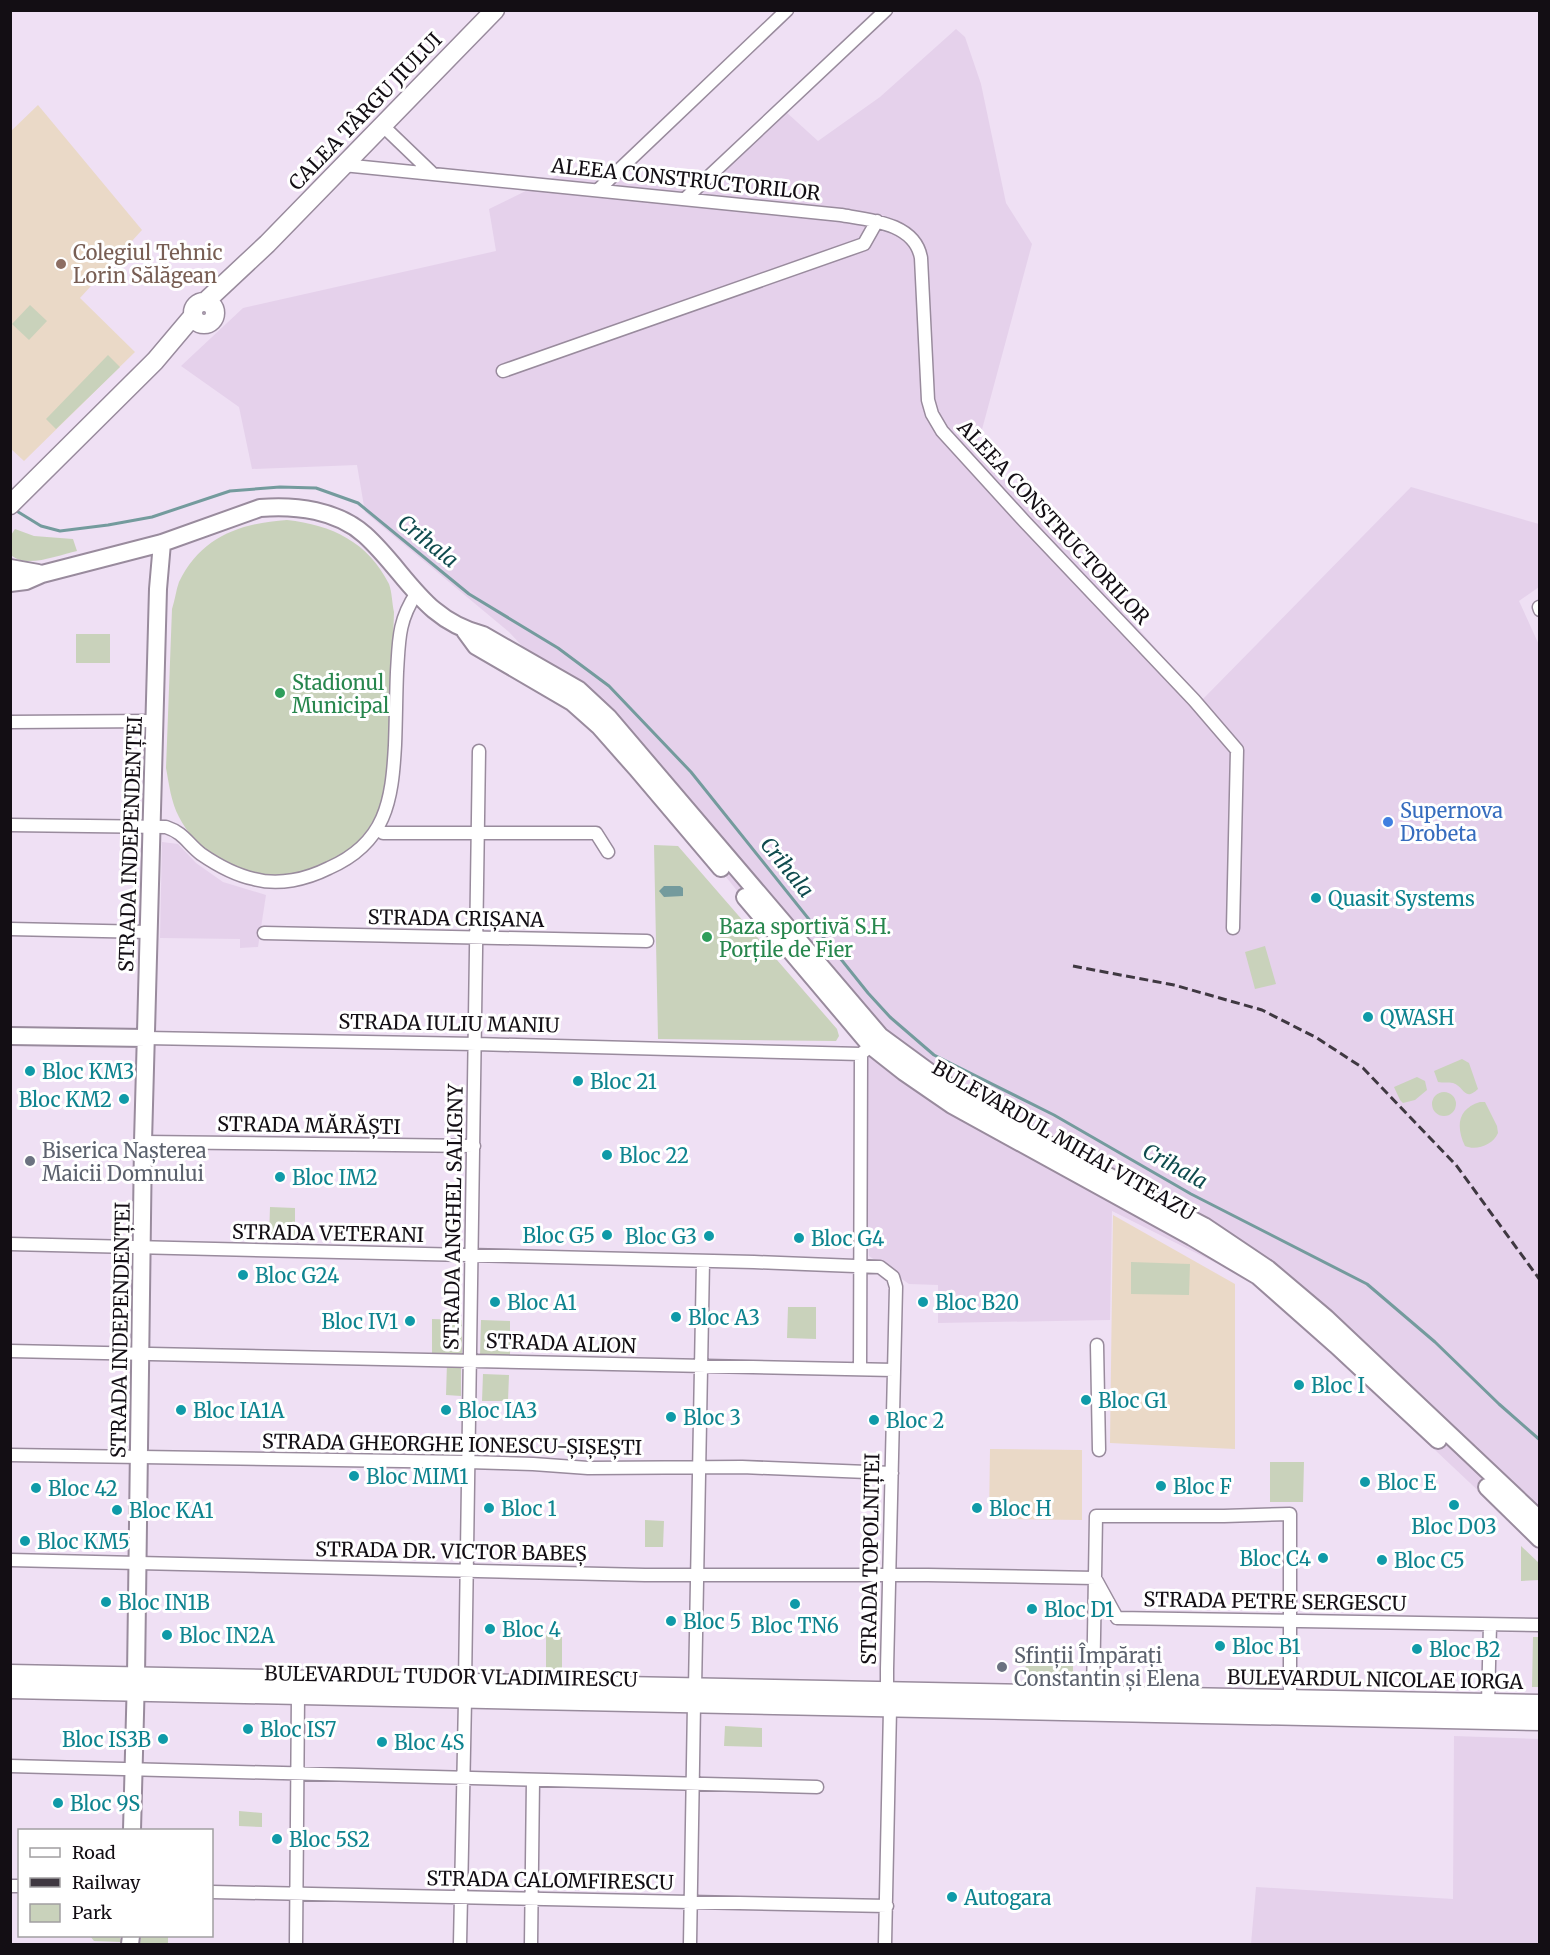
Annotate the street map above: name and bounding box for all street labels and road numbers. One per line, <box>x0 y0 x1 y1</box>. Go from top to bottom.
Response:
street label: CALEA TÂRGU JIULUI <box>282 26 447 195</box>
street label: ALEEA CONSTRUCTORILOR <box>549 152 822 206</box>
street label: ALEEA CONSTRUCTORILOR <box>952 414 1155 629</box>
street label: STRADA INDEPENDENȚEI <box>113 715 148 973</box>
street label: STRADA CRIȘANA <box>367 904 545 933</box>
street label: STRADA IULIU MANIU <box>338 1009 560 1037</box>
street label: BULEVARDUL MIHAI VITEAZU <box>928 1054 1200 1226</box>
street label: STRADA ANGHEL SALIGNY <box>438 1083 468 1350</box>
street label: STRADA MĂRĂȘTI <box>217 1110 401 1140</box>
street label: STRADA INDEPENDENȚEI <box>105 1202 136 1458</box>
street label: STRADA VETERANI <box>232 1219 424 1247</box>
street label: STRADA ALION <box>485 1328 637 1358</box>
street label: STRADA GHEORGHE IONESCU-ȘIȘEȘTI <box>262 1428 642 1461</box>
street label: STRADA TOPOLNIȚEI <box>856 1453 885 1665</box>
street label: STRADA DR. VICTOR BABEȘ <box>315 1536 587 1567</box>
street label: STRADA PETRE SERGESCU <box>1143 1586 1407 1616</box>
street label: BULEVARDUL TUDOR VLADIMIRESCU <box>264 1660 638 1692</box>
street label: BULEVARDUL NICOLAE IORGA <box>1227 1664 1524 1694</box>
street label: STRADA CALOMFIRESCU <box>426 1865 674 1895</box>

